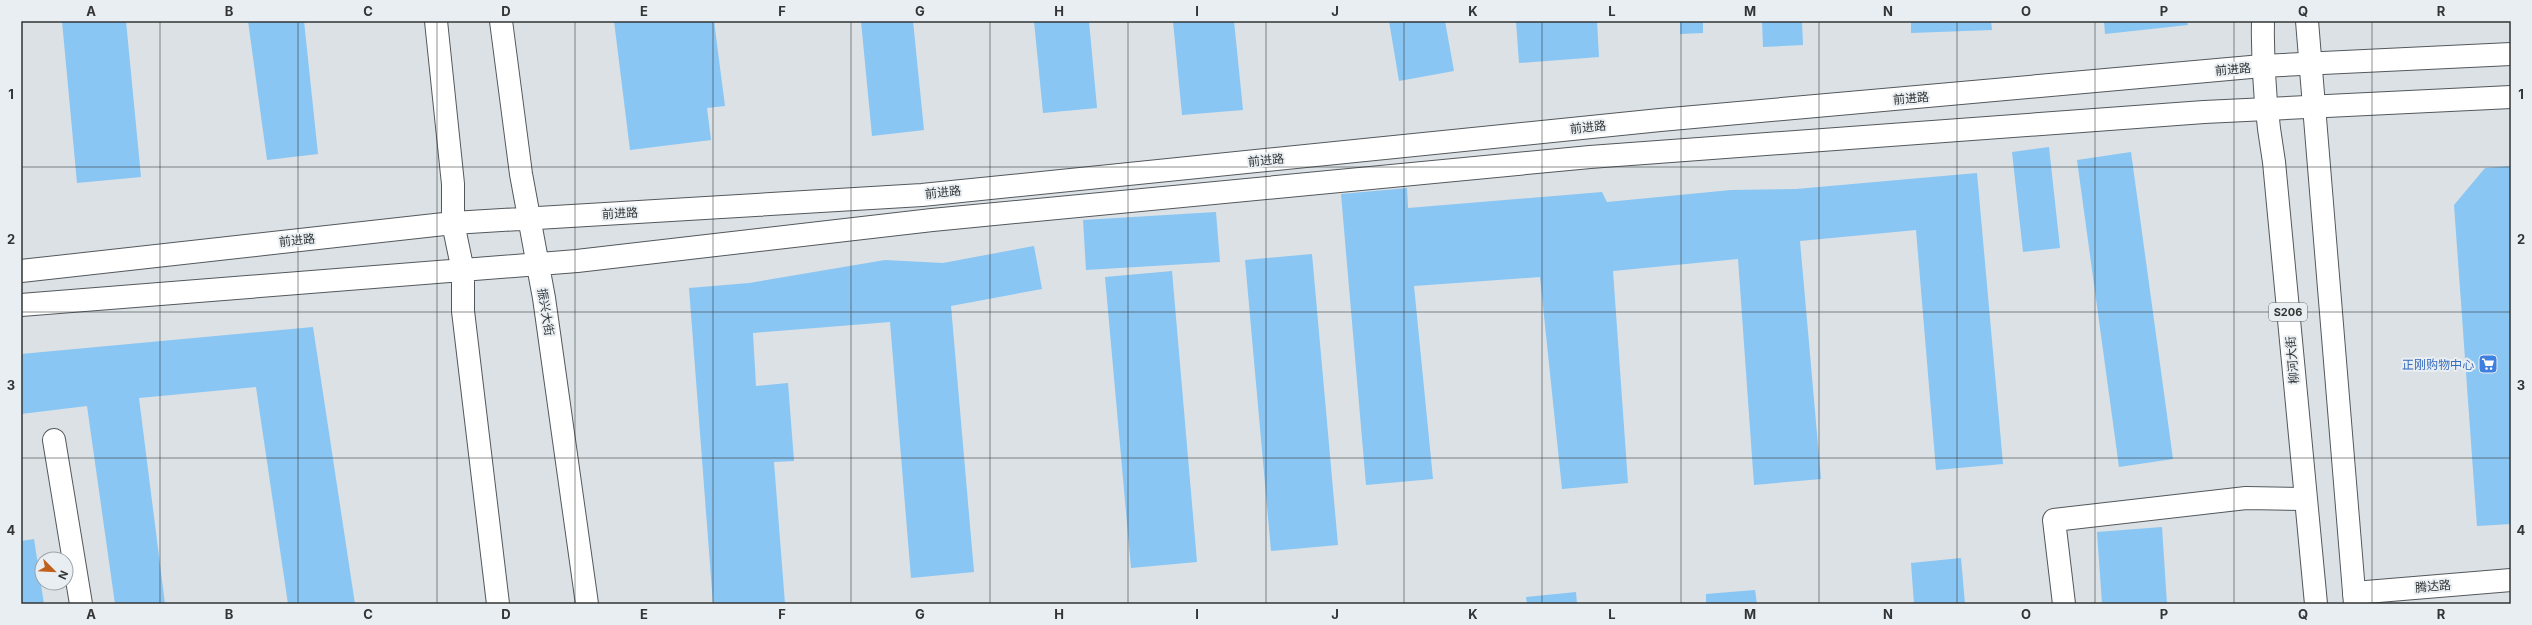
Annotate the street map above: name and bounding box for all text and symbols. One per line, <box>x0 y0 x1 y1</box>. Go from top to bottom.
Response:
text: A <box>86 3 96 19</box>
text: B <box>225 3 234 19</box>
text: C <box>363 3 373 19</box>
text: D <box>501 3 511 19</box>
text: E <box>640 3 648 19</box>
text: F <box>778 3 786 19</box>
text: G <box>915 3 925 19</box>
text: H <box>1054 3 1064 19</box>
text: I <box>1195 3 1199 19</box>
text: J <box>1331 3 1339 19</box>
text: K <box>1468 3 1478 19</box>
text: L <box>1608 3 1616 19</box>
text: M <box>1744 3 1756 19</box>
text: N <box>1883 3 1893 19</box>
text: O <box>2021 3 2031 19</box>
text: P <box>2160 3 2168 19</box>
text: Q <box>2298 3 2308 19</box>
text: R <box>2437 3 2446 19</box>
street label: 前进路 <box>2214 60 2252 78</box>
text: 1 <box>8 86 14 102</box>
text: 1 <box>2518 86 2524 102</box>
street label: 前进路 <box>1892 89 1930 107</box>
street label: 前进路 <box>1569 118 1607 136</box>
street label: 前进路 <box>1247 151 1285 169</box>
street label: 前进路 <box>924 183 962 201</box>
street label: 前进路 <box>602 205 638 221</box>
text: 2 <box>7 231 15 247</box>
street label: 前进路 <box>278 231 316 249</box>
text: 2 <box>2517 231 2525 247</box>
street label: 振兴大街 <box>535 287 557 337</box>
road number: S206 <box>2269 303 2307 321</box>
street label: 柳河大街 <box>2282 335 2302 385</box>
supermarket icon: 正刚购物中心 <box>2477 353 2499 375</box>
place label: 正刚购物中心 <box>2402 357 2474 372</box>
text: 3 <box>7 377 15 393</box>
text: 3 <box>2517 377 2525 393</box>
text: 4 <box>7 522 16 538</box>
text: 4 <box>2517 522 2526 538</box>
north arrow <box>34 551 74 591</box>
text: N <box>55 568 71 582</box>
street label: 腾达路 <box>2414 577 2452 595</box>
text: A <box>86 606 96 622</box>
text: B <box>225 606 234 622</box>
text: C <box>363 606 373 622</box>
text: D <box>501 606 511 622</box>
text: E <box>640 606 648 622</box>
text: F <box>778 606 786 622</box>
text: G <box>915 606 925 622</box>
text: H <box>1054 606 1064 622</box>
text: I <box>1195 606 1199 622</box>
text: J <box>1331 606 1339 622</box>
text: K <box>1468 606 1478 622</box>
text: L <box>1608 606 1616 622</box>
text: M <box>1744 606 1756 622</box>
text: N <box>1883 606 1893 622</box>
text: O <box>2021 606 2031 622</box>
text: P <box>2160 606 2168 622</box>
text: Q <box>2298 606 2308 622</box>
text: R <box>2437 606 2446 622</box>

